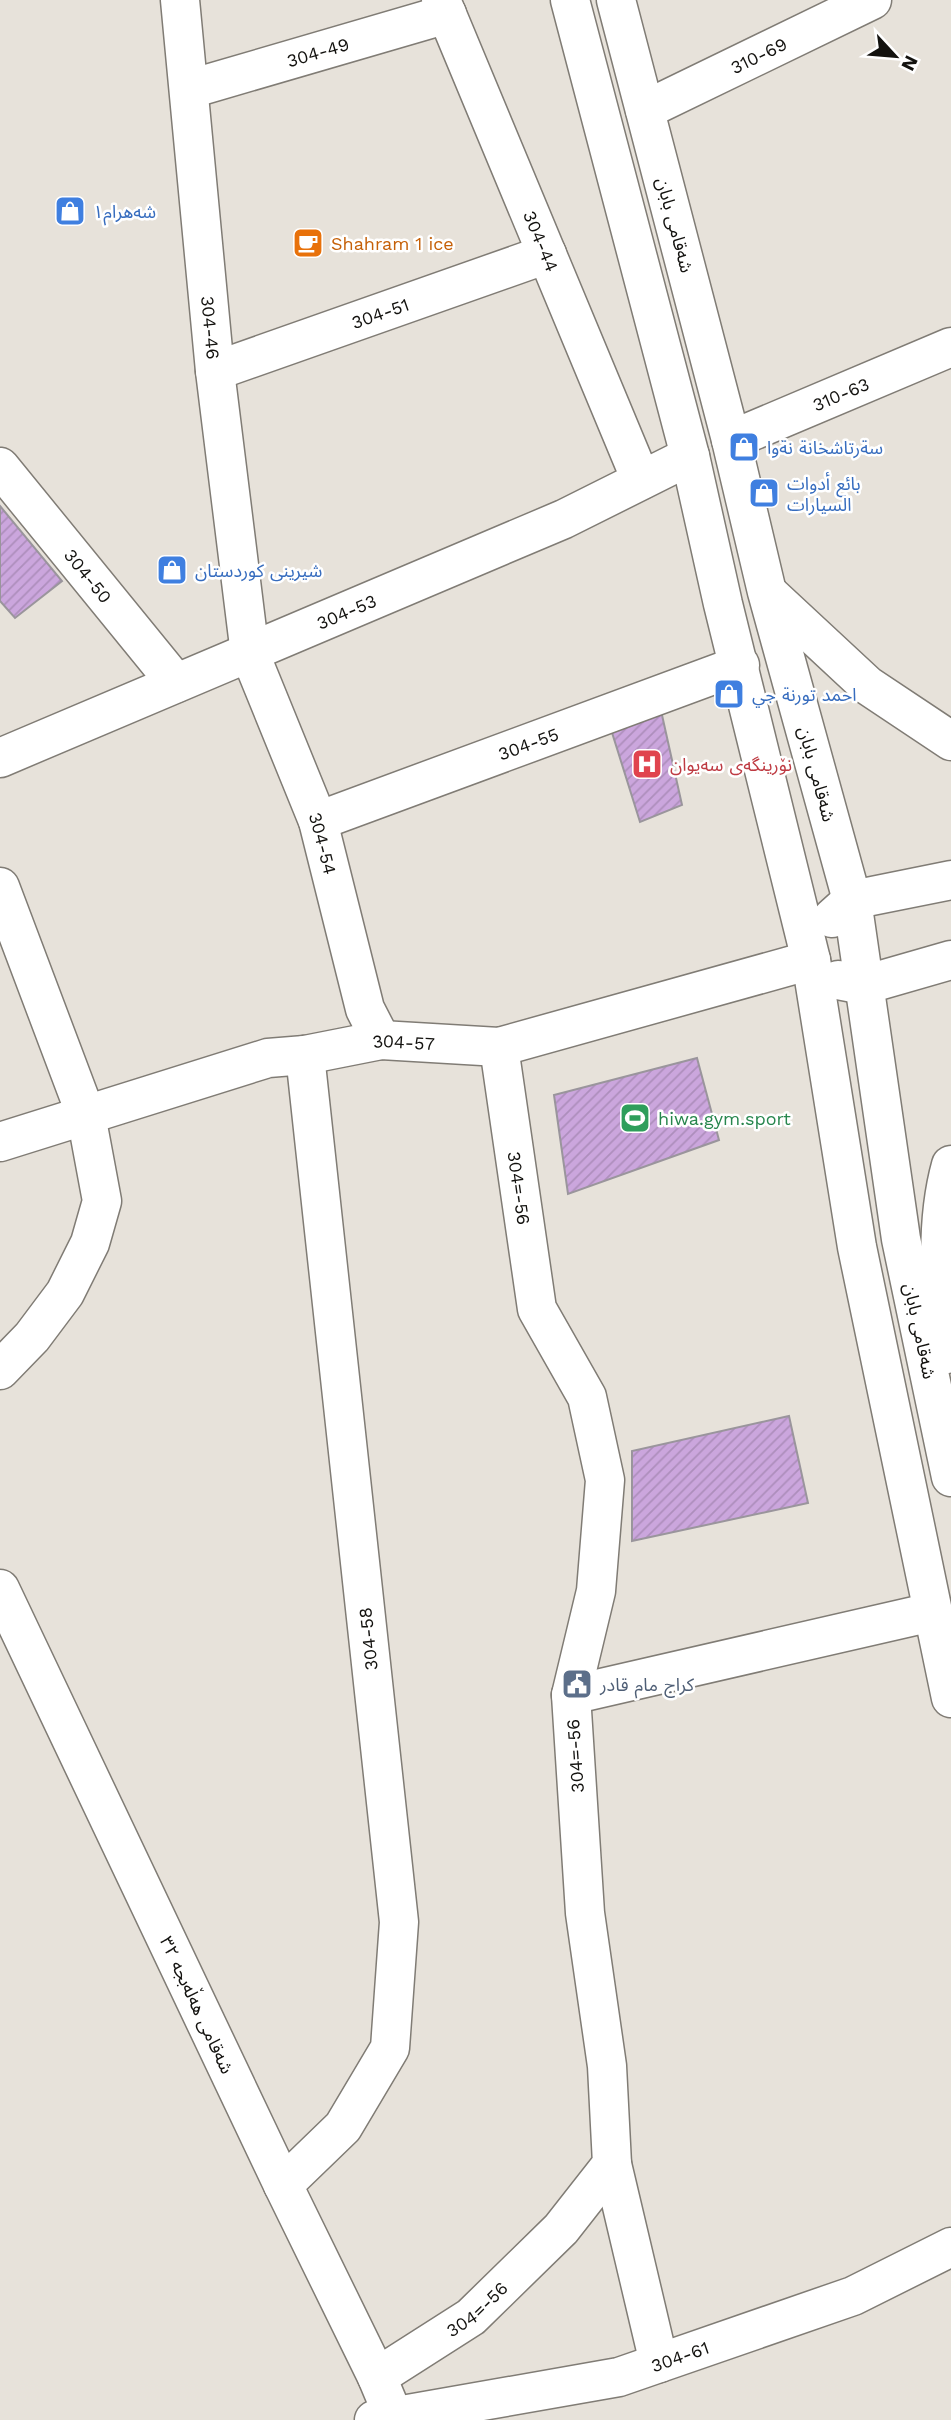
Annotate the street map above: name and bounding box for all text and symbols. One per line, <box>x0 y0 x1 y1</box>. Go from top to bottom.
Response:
north arrow <box>860 21 930 91</box>
street label: 304-49 <box>284 33 351 71</box>
street label: 310-69 <box>727 33 790 78</box>
text: N <box>896 52 923 75</box>
street label: شەقامی بابان <box>651 175 698 275</box>
shop icon: شەهرام١ <box>53 194 87 228</box>
place label: شەهرام١ <box>93 201 156 226</box>
street label: 304-44 <box>519 207 563 274</box>
cafe icon: Shahram 1 ice <box>291 226 325 260</box>
place label: Shahram 1 ice <box>331 233 454 254</box>
street label: 304-51 <box>349 293 412 333</box>
street label: 304-46 <box>197 295 224 360</box>
street label: 310-63 <box>809 372 872 415</box>
shop icon: سةرتاشخانة نةوا <box>727 430 761 464</box>
place label: سةرتاشخانة نةوا <box>767 437 883 459</box>
place label: بائع أدوات السيارات <box>787 472 861 516</box>
shop icon: بائع أدوات السيارات <box>747 476 781 510</box>
street label: 304-50 <box>60 544 117 607</box>
shop icon: شیرینی کوردستان <box>155 553 189 587</box>
place label: شیرینی کوردستان <box>195 560 322 582</box>
street label: 304-53 <box>313 589 379 633</box>
shop icon: احمد تورنة جي <box>712 677 746 711</box>
place label: احمد تورنة جي <box>752 684 857 708</box>
street label: 304-55 <box>495 723 561 764</box>
street label: شەقامی بابان <box>793 724 840 824</box>
hospital icon: نۆرینگەی سەیوان <box>630 747 664 781</box>
place label: نۆرینگەی سەیوان <box>670 754 792 776</box>
street label: 304-54 <box>305 809 341 876</box>
street label: 304-57 <box>370 1029 435 1054</box>
sports icon: hiwa.gym.sport <box>618 1101 652 1135</box>
place label: hiwa.gym.sport <box>658 1108 791 1129</box>
street label: 304=-56 <box>503 1150 535 1226</box>
street label: شەقامی بابان <box>899 1281 940 1381</box>
street label: 304-58 <box>354 1606 382 1672</box>
public building icon: کراج مام قادر <box>560 1667 594 1701</box>
place label: کراج مام قادر <box>599 1674 695 1699</box>
street label: 304=-56 <box>562 1718 588 1794</box>
street label: شەقامی هەڵەبجە ٣٢ <box>155 1932 240 2078</box>
street label: 304=-56 <box>442 2277 512 2341</box>
street label: 304-61 <box>648 2336 711 2376</box>

